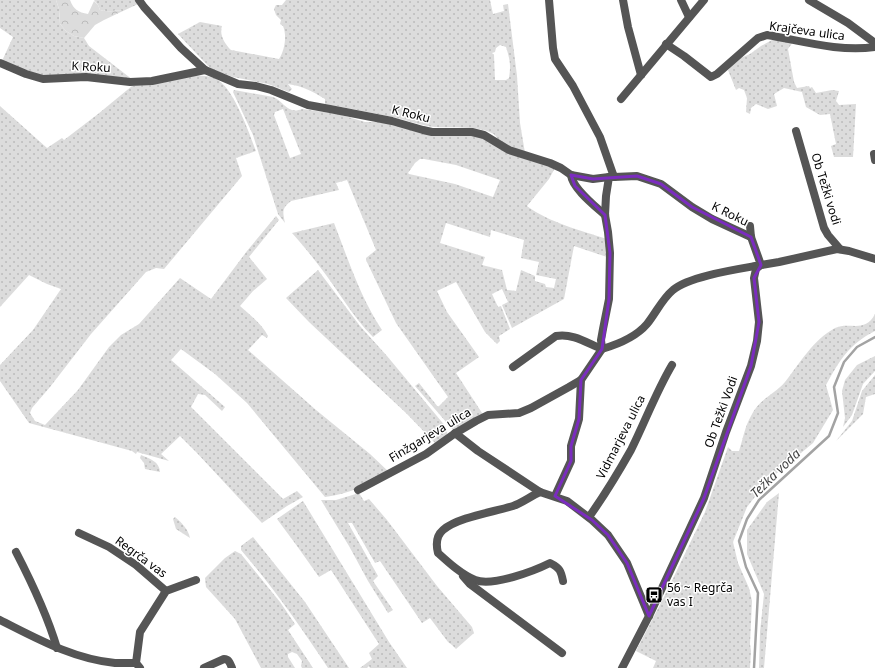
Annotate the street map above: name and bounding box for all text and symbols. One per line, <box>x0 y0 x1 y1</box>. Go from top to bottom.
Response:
street label: Krajčeva ulica <box>768 17 846 44</box>
street label: K Roku <box>71 57 111 76</box>
street label: K Roku <box>390 101 432 126</box>
street label: Ob Težki vodi <box>807 151 845 227</box>
street label: K Roku <box>709 197 752 230</box>
street label: Ob Težki Vodi <box>700 374 741 450</box>
street label: Vidmarjeva ulica <box>592 392 649 482</box>
street label: Finžgarjeva ulica <box>385 403 474 466</box>
water label: Težka voda <box>746 444 804 501</box>
street label: Regrča vas <box>112 532 171 581</box>
place label: 56 ~ Regrča vas I <box>667 579 733 610</box>
bus stop icon: 56 ~ Regrča vas I <box>644 585 664 605</box>

